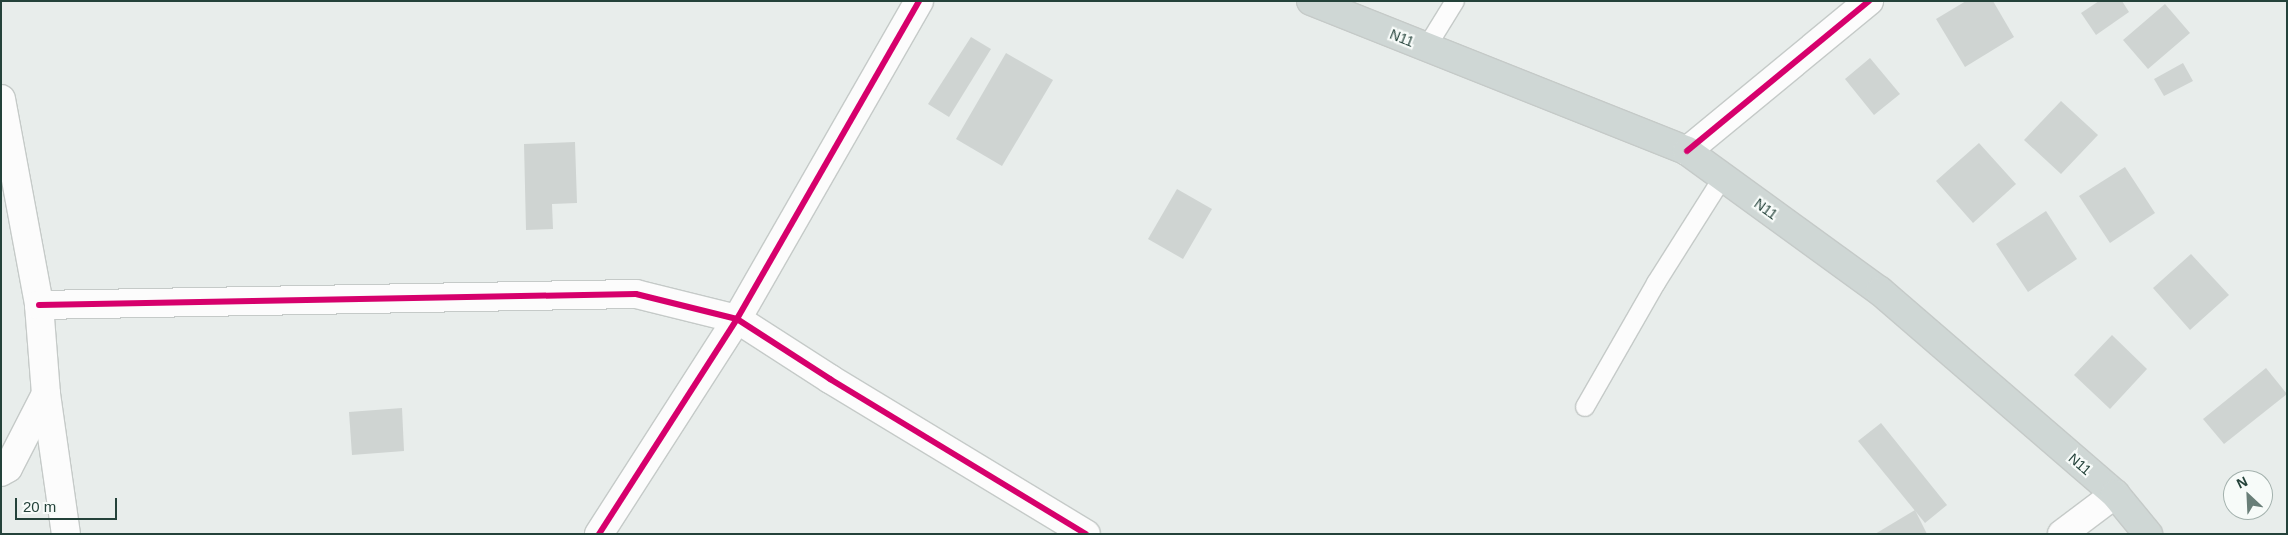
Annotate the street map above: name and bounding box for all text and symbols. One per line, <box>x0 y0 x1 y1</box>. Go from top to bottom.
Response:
street label: N11 <box>1387 26 1417 50</box>
street label: N11 <box>1751 195 1781 223</box>
street label: N11 <box>2065 450 2095 478</box>
north arrow <box>2223 470 2273 520</box>
text: N <box>2234 473 2250 492</box>
scale bar <box>18 488 120 520</box>
text: 20 m <box>23 498 56 515</box>

